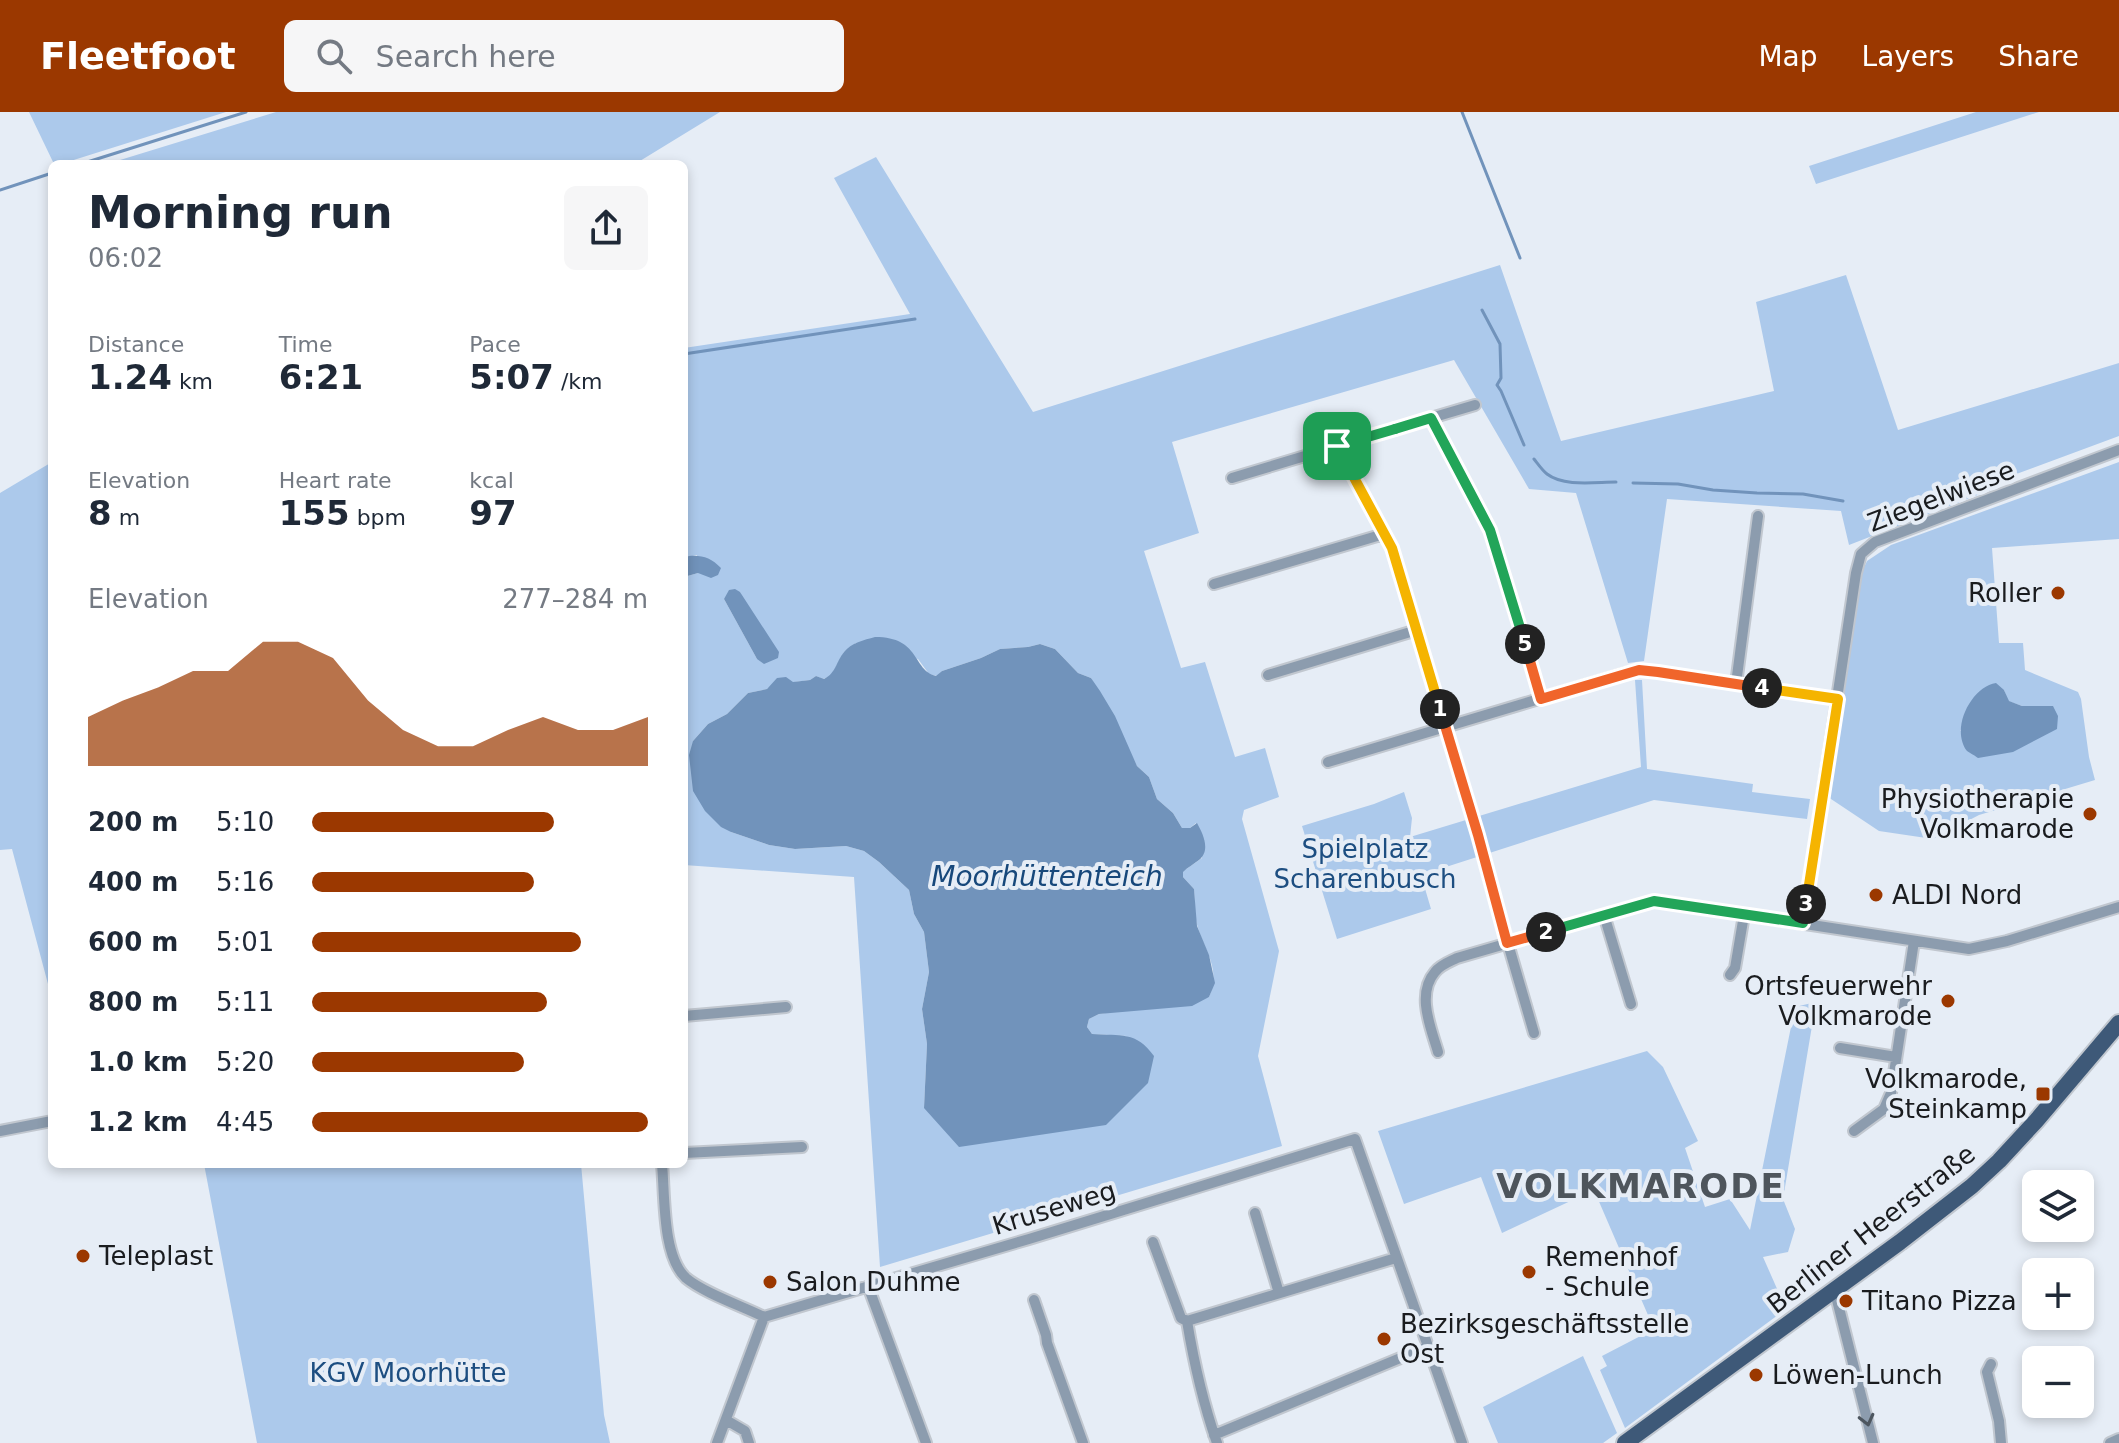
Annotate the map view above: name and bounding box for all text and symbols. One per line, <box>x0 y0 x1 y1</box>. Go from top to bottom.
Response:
search box <box>284 20 844 92</box>
text: Fleetfoot <box>40 34 236 78</box>
icon: search <box>312 34 356 78</box>
text: Search here <box>376 39 556 74</box>
text: Map <box>1758 40 1818 73</box>
text: Layers <box>1862 40 1954 73</box>
text: Share <box>1998 40 2079 73</box>
button: share <box>564 186 648 270</box>
text: Morning run <box>88 187 393 238</box>
text: 06:02 <box>88 243 163 273</box>
text: Distance <box>88 332 184 357</box>
text: Time <box>279 332 333 357</box>
text: Pace <box>469 332 521 357</box>
text: 1.24 <box>88 357 172 397</box>
text: 6:21 <box>279 357 363 397</box>
text: 5:07 <box>469 357 554 397</box>
text: km <box>172 369 213 394</box>
text: /km <box>554 369 602 394</box>
pin <box>1303 412 1371 480</box>
icon: arrive <box>1315 424 1359 468</box>
street label: Ziegelwiese <box>1863 454 2019 538</box>
text: Elevation <box>88 468 190 493</box>
text: Heart rate <box>279 468 392 493</box>
text: kcal <box>469 468 514 493</box>
text: 8 <box>88 493 112 533</box>
text: 155 <box>279 493 350 533</box>
text: 97 <box>469 493 517 533</box>
text: m <box>112 505 140 530</box>
text: bpm <box>350 505 406 530</box>
place label: Roller <box>1968 578 2042 608</box>
text: Elevation <box>88 584 209 614</box>
text: 277–284 m <box>502 584 648 614</box>
marker: Roller <box>2049 584 2067 602</box>
pin: 5 <box>1505 624 1545 664</box>
text: 5 <box>1517 631 1533 656</box>
pin: 4 <box>1742 668 1782 708</box>
text: 4 <box>1754 675 1770 700</box>
pin: 1 <box>1420 689 1460 729</box>
text: 1 <box>1432 696 1448 721</box>
place label: Physiotherapie Volkmarode <box>1881 784 2074 844</box>
marker: Physiotherapie Volkmarode <box>2081 805 2099 823</box>
text: 200 m <box>88 807 178 837</box>
text: 5:10 <box>216 807 274 837</box>
park label: Spielplatz Scharenbusch <box>1273 834 1457 894</box>
water label: Moorhüttenteich <box>931 860 1163 893</box>
text: 400 m <box>88 867 178 897</box>
text: 5:16 <box>216 867 274 897</box>
place label: ALDI Nord <box>1892 880 2022 910</box>
pin: 3 <box>1786 884 1826 924</box>
marker: ALDI Nord <box>1867 886 1885 904</box>
text: 3 <box>1798 891 1814 916</box>
pin: 2 <box>1526 912 1566 952</box>
text: 2 <box>1538 919 1554 944</box>
text: 600 m <box>88 927 178 957</box>
text: 5:01 <box>216 927 274 957</box>
place label: Ortsfeuerwehr Volkmarode <box>1744 971 1932 1031</box>
text: 800 m <box>88 987 178 1017</box>
text: 5:11 <box>216 987 274 1017</box>
marker: Ortsfeuerwehr Volkmarode <box>1939 992 1957 1010</box>
text: 1.0 km <box>88 1047 188 1077</box>
text: 5:20 <box>216 1047 274 1077</box>
place label: Volkmarode, Steinkamp <box>1865 1064 2027 1124</box>
marker: Volkmarode, Steinkamp <box>2034 1085 2052 1103</box>
text: 1.2 km <box>88 1107 188 1137</box>
text: 4:45 <box>216 1107 274 1137</box>
street label: Berliner Heerstraße <box>1761 1139 1981 1319</box>
district label: VOLKMARODE <box>1496 1166 1786 1206</box>
map controls <box>2022 1170 2094 1418</box>
button: layers <box>2022 1170 2094 1242</box>
street label: Kruseweg <box>989 1175 1119 1241</box>
place label: Teleplast <box>98 1241 213 1271</box>
place label: Remenhof - Schule <box>1545 1242 1678 1302</box>
marker: Teleplast <box>74 1247 92 1265</box>
button: + <box>2022 1258 2094 1330</box>
marker: Remenhof - Schule <box>1520 1263 1538 1281</box>
place label: Salon Duhme <box>786 1267 961 1297</box>
marker: Salon Duhme <box>761 1273 779 1291</box>
place label: Titano Pizza <box>1861 1286 2017 1316</box>
marker: Titano Pizza <box>1837 1292 1855 1310</box>
place label: Bezirksgeschäftsstelle Ost <box>1400 1309 1689 1369</box>
marker: Bezirksgeschäftsstelle Ost <box>1375 1330 1393 1348</box>
button: − <box>2022 1346 2094 1418</box>
park label: KGV Moorhütte <box>309 1358 507 1388</box>
place label: Löwen-Lunch <box>1772 1360 1943 1390</box>
marker: Löwen-Lunch <box>1747 1366 1765 1384</box>
one-way arrow <box>1858 1413 1875 1427</box>

